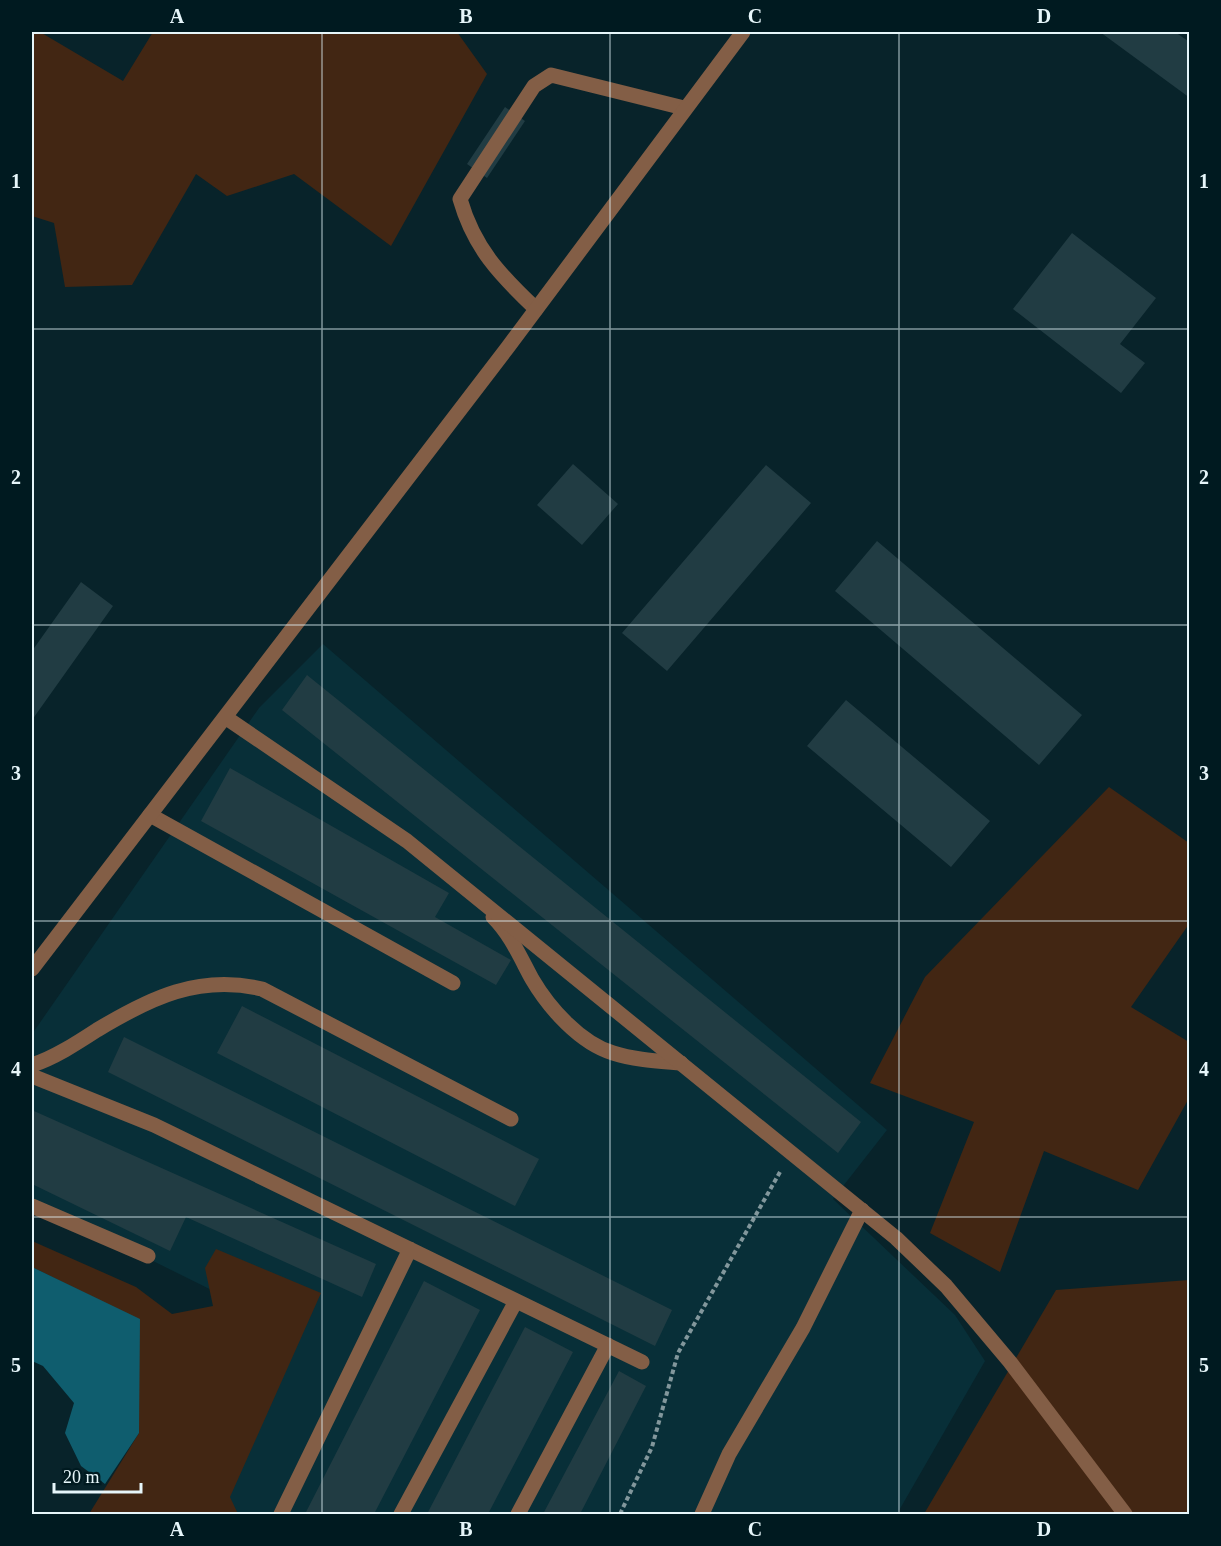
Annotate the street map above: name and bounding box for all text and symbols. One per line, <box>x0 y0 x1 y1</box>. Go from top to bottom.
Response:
text: A <box>170 5 185 27</box>
text: B <box>459 5 473 27</box>
text: C <box>748 5 762 27</box>
text: D <box>1037 5 1051 27</box>
text: 1 <box>11 170 21 192</box>
text: 1 <box>1199 170 1209 192</box>
text: 2 <box>11 466 21 488</box>
text: 2 <box>1199 466 1209 488</box>
text: 3 <box>11 762 21 784</box>
text: 3 <box>1199 762 1209 784</box>
text: 4 <box>11 1058 21 1080</box>
text: 4 <box>1199 1058 1209 1080</box>
text: 5 <box>11 1354 21 1376</box>
text: 5 <box>1199 1354 1209 1376</box>
scale bar <box>54 1456 141 1494</box>
text: 20 m <box>63 1467 100 1487</box>
text: A <box>170 1518 185 1540</box>
text: B <box>459 1518 473 1540</box>
text: C <box>748 1518 762 1540</box>
text: D <box>1037 1518 1051 1540</box>

